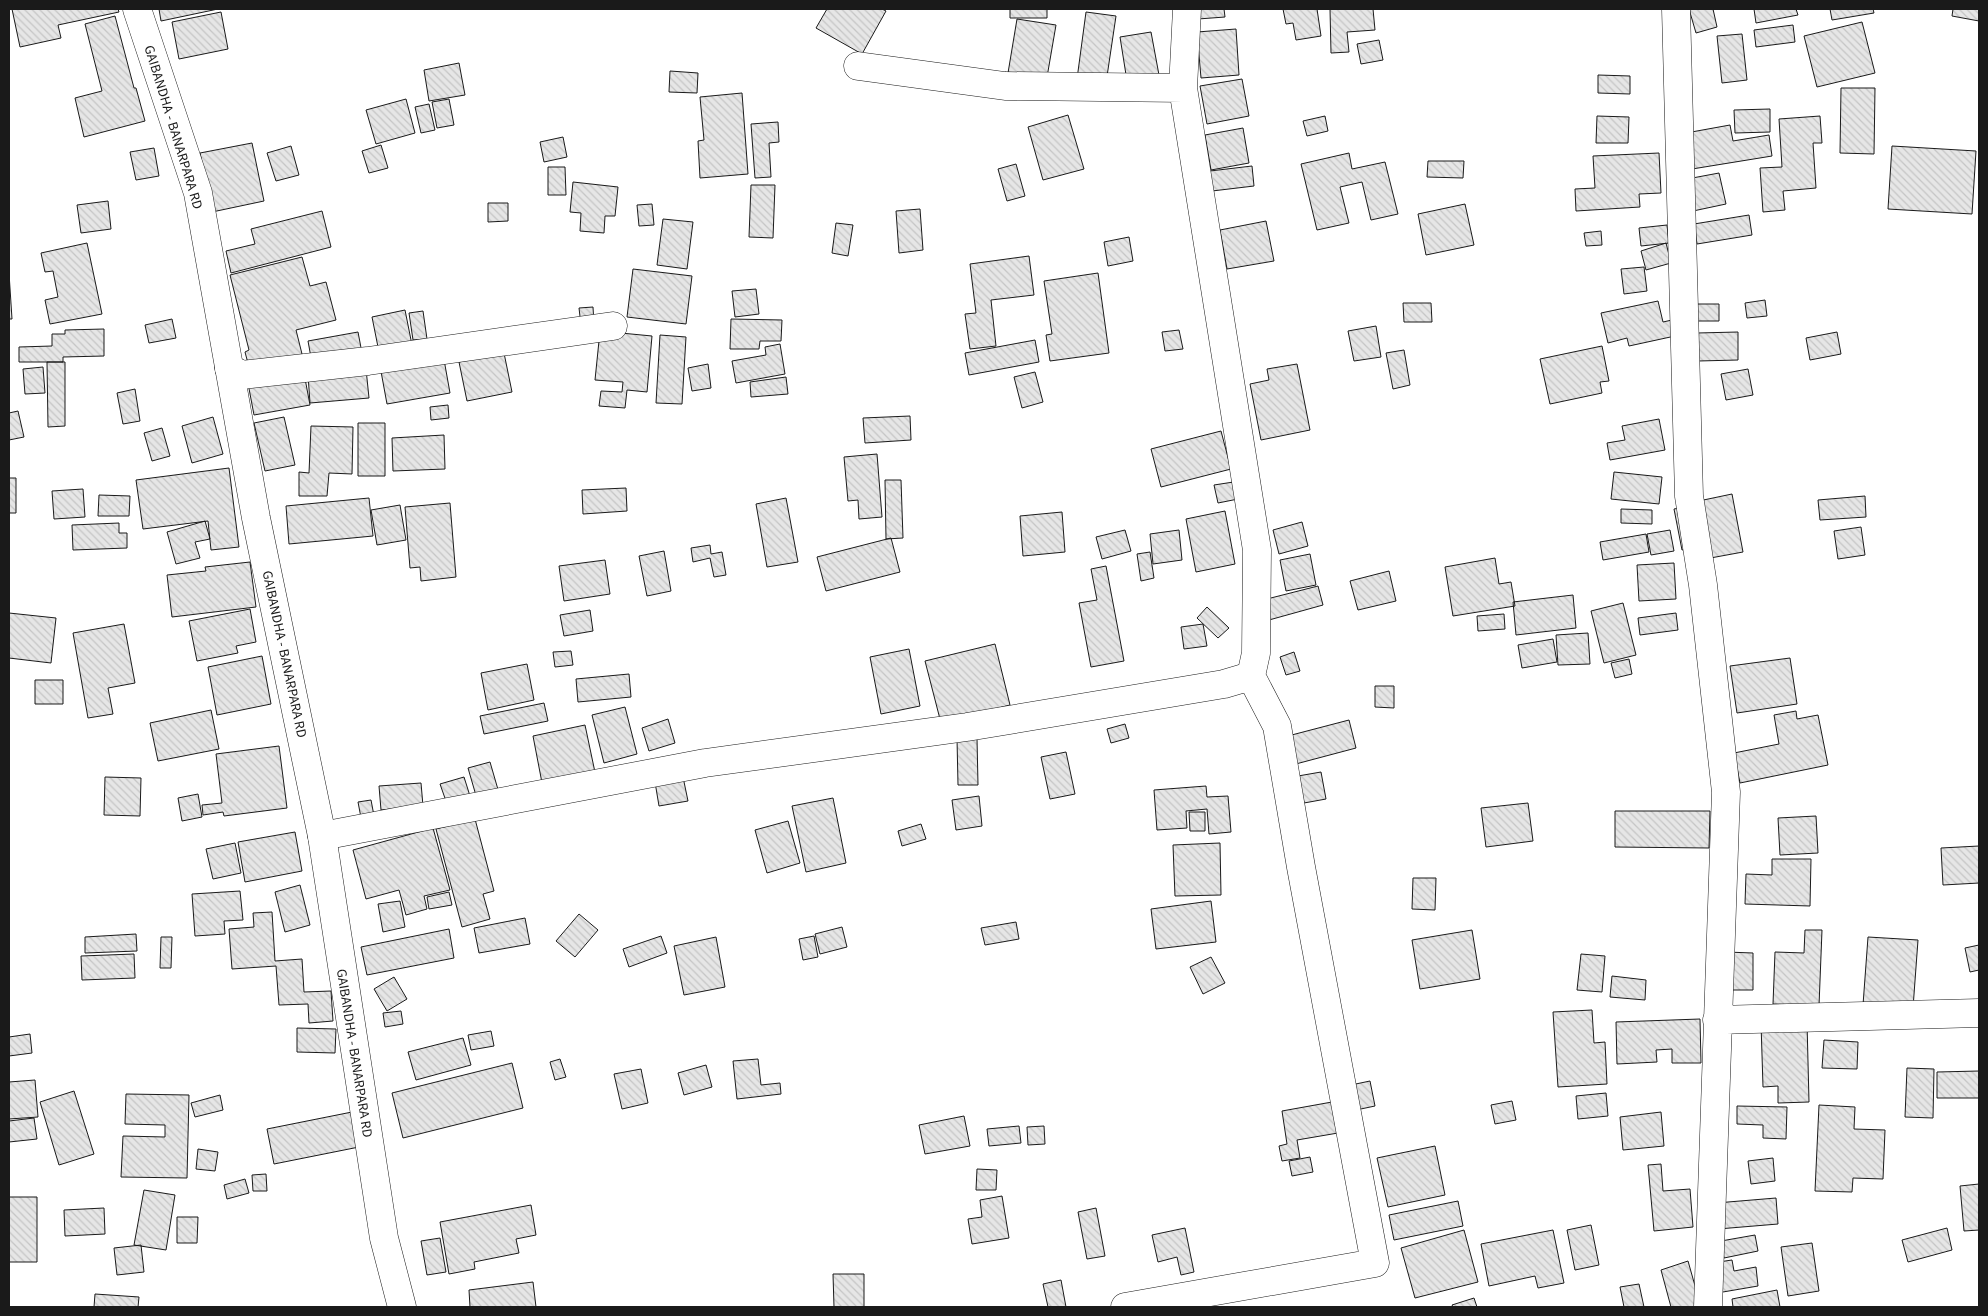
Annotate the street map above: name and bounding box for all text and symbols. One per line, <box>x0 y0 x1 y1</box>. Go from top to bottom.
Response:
street label: GAIBANDHA - BANARPARA RD <box>139 43 208 212</box>
street label: GAIBANDHA - BANARPARA RD <box>257 569 312 740</box>
street label: GAIBANDHA - BANARPARA RD <box>331 967 377 1139</box>

